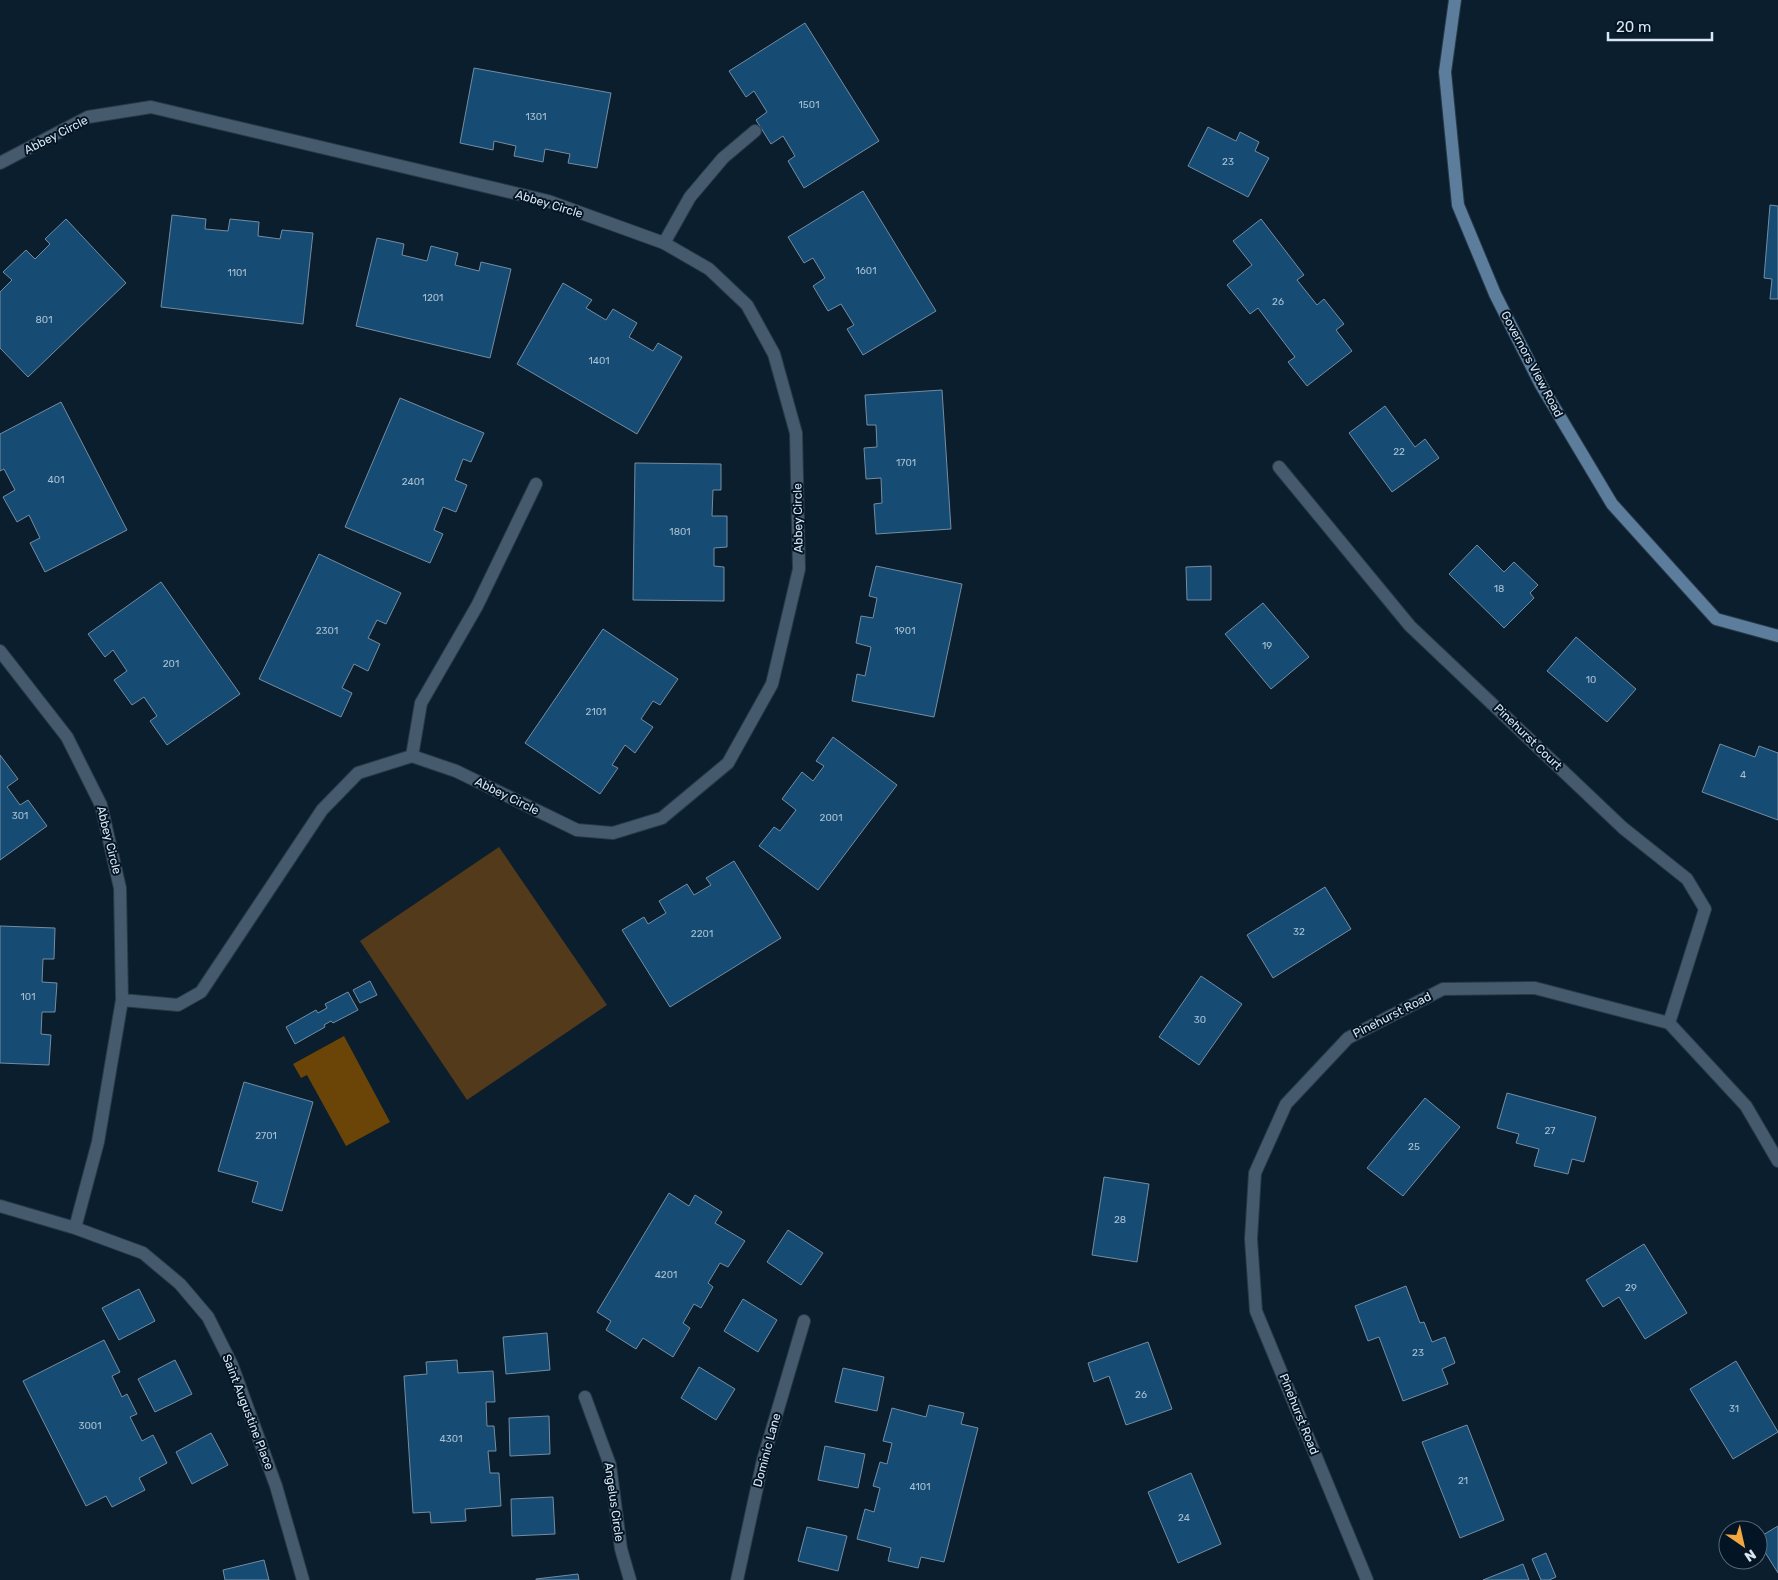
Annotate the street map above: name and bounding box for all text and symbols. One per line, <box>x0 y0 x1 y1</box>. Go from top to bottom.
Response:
scale bar <box>1608 10 1712 42</box>
text: 20 m <box>1616 18 1651 36</box>
house number: 1501 <box>799 99 819 111</box>
house number: 1301 <box>526 111 546 123</box>
street label: Abbey Circle <box>22 113 90 157</box>
house number: 23 <box>1222 156 1234 168</box>
street label: Abbey Circle <box>514 187 585 221</box>
house number: 1601 <box>856 265 876 277</box>
house number: 1101 <box>227 267 247 279</box>
house number: 1201 <box>423 292 443 304</box>
house number: 26 <box>1272 296 1284 308</box>
street label: Governors View Road <box>1498 309 1566 419</box>
house number: 801 <box>36 314 53 326</box>
house number: 1401 <box>588 355 610 367</box>
house number: 22 <box>1393 446 1405 458</box>
house number: 1701 <box>896 457 916 469</box>
house number: 401 <box>48 474 64 486</box>
house number: 2401 <box>402 476 424 488</box>
street label: Abbey Circle <box>790 483 806 553</box>
house number: 1801 <box>669 526 691 538</box>
house number: 18 <box>1494 583 1504 595</box>
house number: 2301 <box>316 625 338 637</box>
house number: 1901 <box>895 625 915 637</box>
house number: 19 <box>1262 640 1272 652</box>
house number: 201 <box>163 658 179 670</box>
house number: 10 <box>1586 674 1596 686</box>
street label: Pinehurst Court <box>1491 701 1565 773</box>
house number: 2101 <box>586 706 606 718</box>
house number: 4 <box>1740 769 1746 781</box>
street label: Abbey Circle <box>473 774 542 818</box>
street label: Abbey Circle <box>94 805 124 876</box>
house number: 301 <box>12 810 28 822</box>
house number: 2001 <box>820 812 842 824</box>
house number: 32 <box>1293 926 1305 938</box>
house number: 2201 <box>691 928 713 940</box>
street label: Pinehurst Road <box>1351 989 1433 1041</box>
house number: 101 <box>21 991 35 1003</box>
house number: 30 <box>1194 1014 1206 1026</box>
house number: 27 <box>1545 1125 1556 1137</box>
house number: 2701 <box>255 1130 277 1142</box>
house number: 25 <box>1408 1141 1420 1153</box>
house number: 28 <box>1114 1214 1126 1226</box>
house number: 4201 <box>655 1269 677 1281</box>
house number: 29 <box>1625 1282 1637 1294</box>
house number: 23 <box>1412 1347 1424 1359</box>
street label: Saint Augustine Place <box>220 1352 277 1472</box>
street label: Pinehurst Road <box>1276 1372 1322 1456</box>
house number: 26 <box>1135 1389 1147 1401</box>
house number: 31 <box>1729 1403 1739 1415</box>
street label: Dominic Lane <box>750 1411 784 1488</box>
house number: 3001 <box>79 1420 102 1432</box>
house number: 4301 <box>440 1433 462 1445</box>
street label: Angelus Circle <box>602 1461 627 1543</box>
house number: 21 <box>1458 1475 1468 1487</box>
house number: 4101 <box>910 1481 930 1493</box>
house number: 24 <box>1178 1512 1190 1524</box>
north arrow <box>1718 1520 1768 1570</box>
text: N <box>1741 1545 1759 1565</box>

